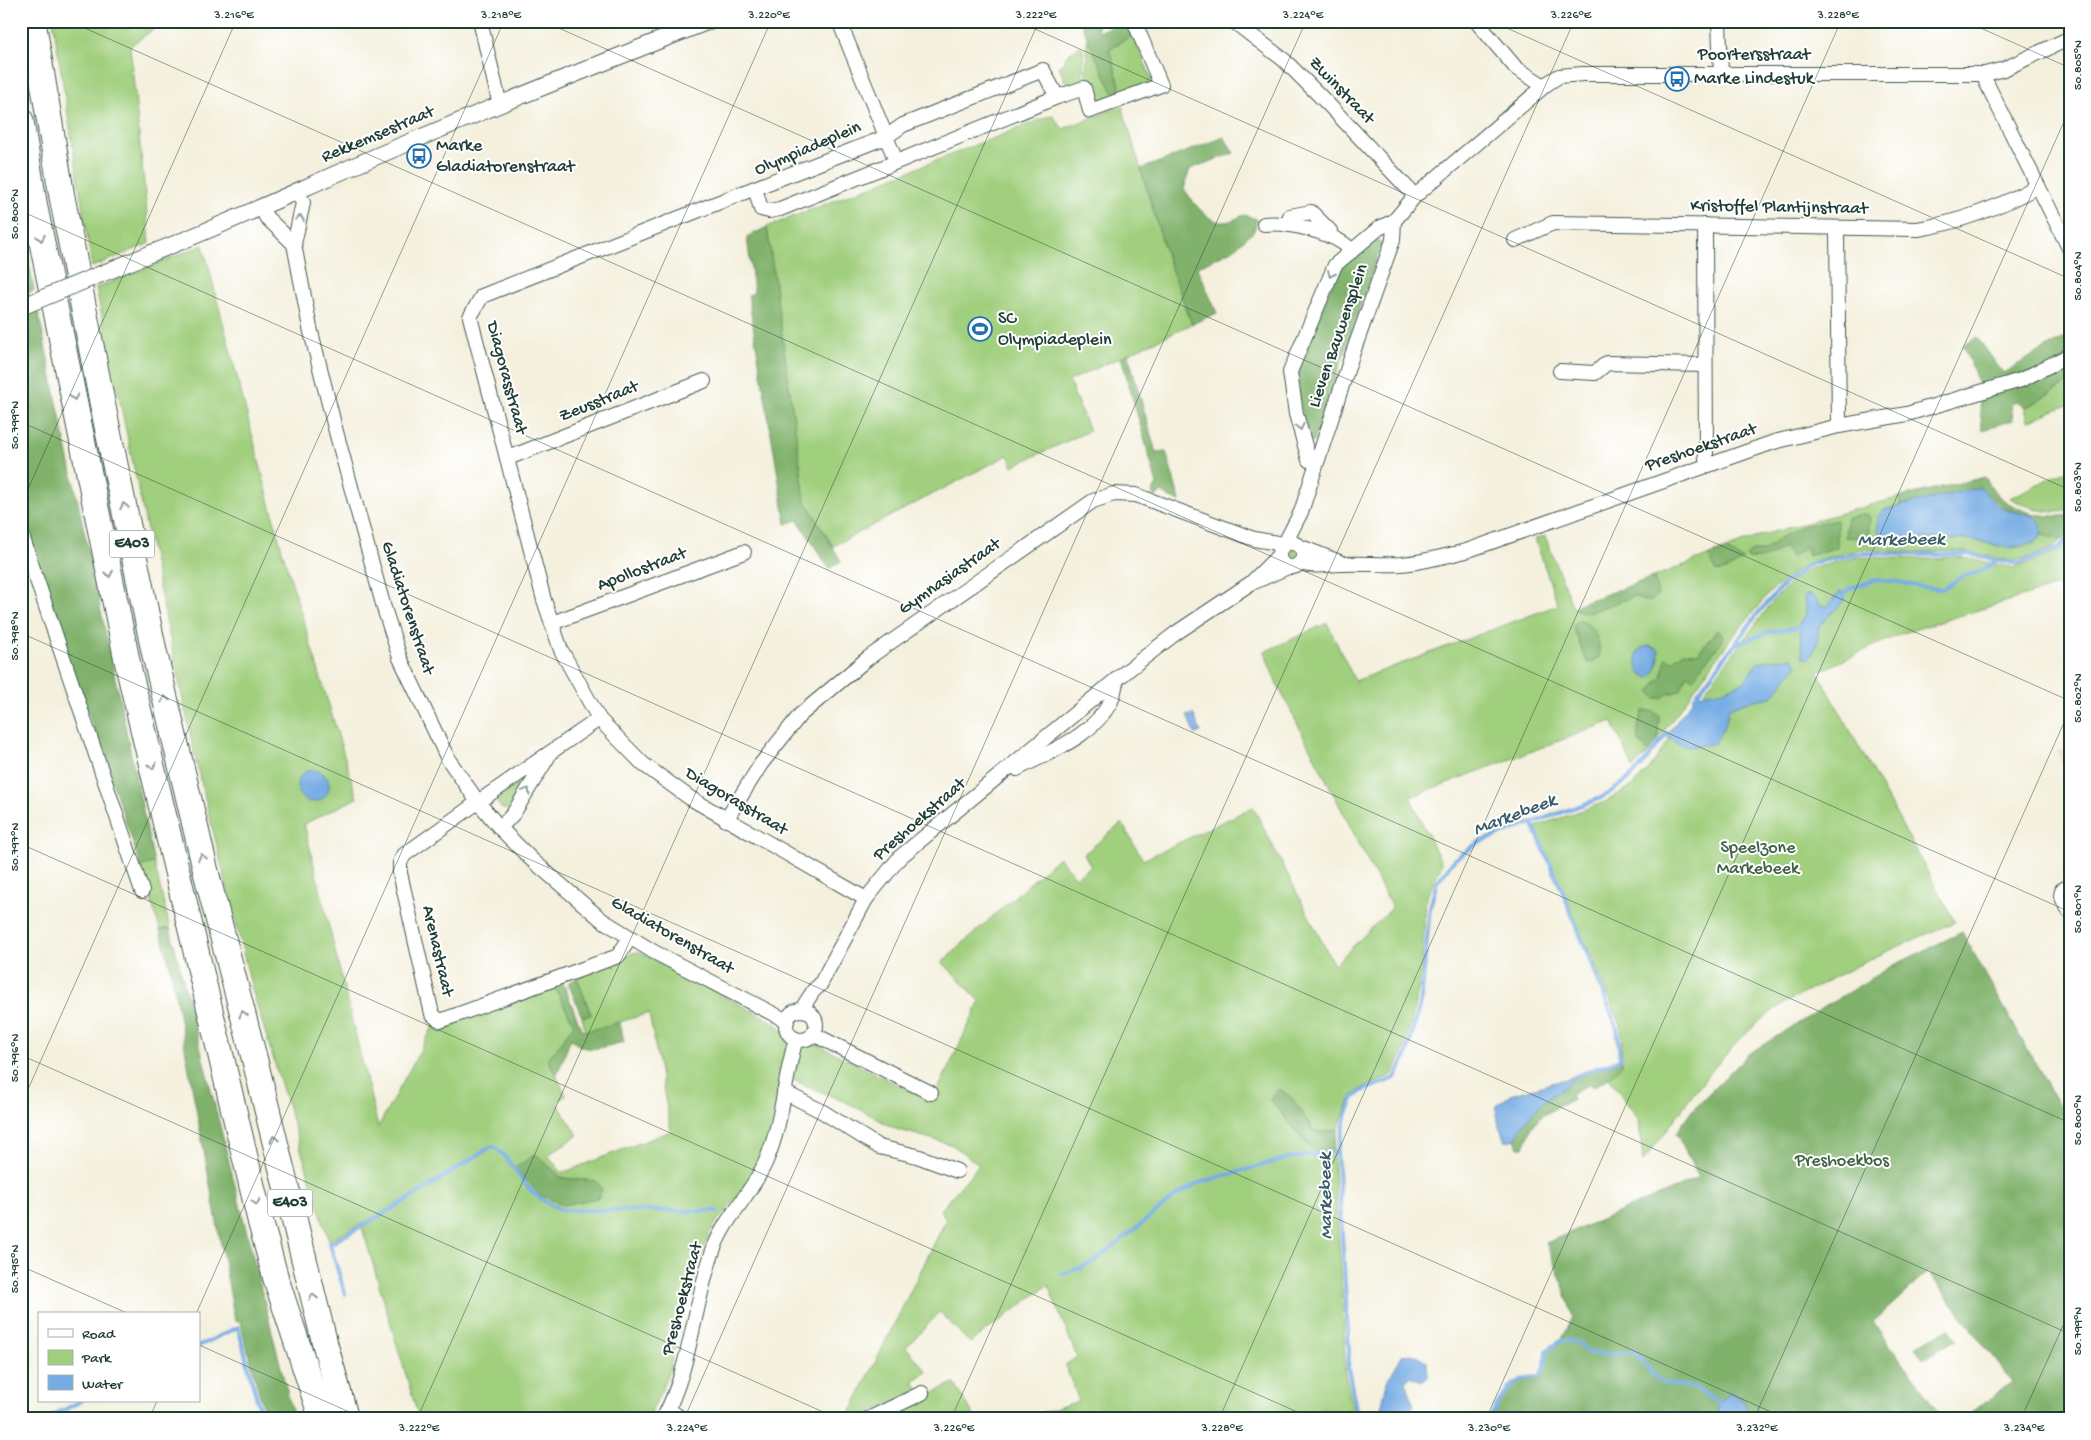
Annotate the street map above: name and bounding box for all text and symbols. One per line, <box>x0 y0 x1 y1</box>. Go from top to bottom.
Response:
text: 3.216°E <box>213 9 254 23</box>
text: 3.218°E <box>480 9 522 23</box>
text: 3.220°E <box>747 9 790 23</box>
text: 3.222°E <box>1015 9 1057 23</box>
text: 3.224°E <box>1282 9 1324 23</box>
text: 3.226°E <box>1550 9 1592 23</box>
text: 3.228°E <box>1816 9 1859 23</box>
text: 50.805°N <box>2072 40 2086 90</box>
street label: Poortersstraat <box>1697 45 1812 66</box>
street label: Zwinstraat <box>1304 53 1379 130</box>
bus stop icon: Marke Lindestuk <box>1664 66 1690 92</box>
place label: Marke Lindestuk <box>1694 69 1816 90</box>
street label: Rekkemsestraat <box>318 101 439 168</box>
street label: Olympiadeplein <box>752 117 865 181</box>
place label: Marke Gladiatorenstraat <box>436 136 576 178</box>
bus stop icon: Marke Gladiatorenstraat <box>406 143 432 169</box>
text: 50.800°N <box>9 189 23 239</box>
street label: Kristoffel Plantijnstraat <box>1690 196 1869 220</box>
one-way arrow <box>294 213 304 222</box>
one-way arrow <box>36 233 46 242</box>
text: 50.804°N <box>2072 251 2086 301</box>
street label: Lieven Bauwensplein <box>1305 261 1374 411</box>
one-way arrow <box>1327 269 1338 278</box>
place label: SC Olympiadeplein <box>998 309 1112 351</box>
sports icon: SC Olympiadeplein <box>967 316 993 342</box>
street label: Diagorasstraat <box>481 318 532 438</box>
street label: Zeusstraat <box>556 376 643 427</box>
one-way arrow <box>68 393 78 402</box>
text: 50.799°N <box>9 401 23 449</box>
street label: Preshoekstraat <box>1642 419 1761 477</box>
one-way arrow <box>1294 423 1305 432</box>
text: 50.803°N <box>2072 462 2086 512</box>
one-way arrow <box>119 501 130 510</box>
water label: Markebeek <box>1857 529 1946 553</box>
road number: E403 <box>110 530 154 558</box>
street label: Gymnasiastraat <box>895 533 1006 620</box>
street label: Gladiatorenstraat <box>376 539 439 679</box>
street label: Apollostraat <box>594 543 691 597</box>
one-way arrow <box>103 569 114 578</box>
text: 50.798°N <box>9 611 23 660</box>
text: 50.802°N <box>2072 673 2086 723</box>
one-way arrow <box>160 694 171 703</box>
one-way arrow <box>146 762 157 771</box>
street label: Diagorasstraat <box>680 763 792 842</box>
street label: Preshoekstraat <box>868 773 972 867</box>
one-way arrow <box>521 788 531 797</box>
water label: Markebeek <box>1470 789 1561 842</box>
text: 50.797°N <box>9 823 23 871</box>
park label: Speelzone Markebeek <box>1717 838 1801 880</box>
one-way arrow <box>197 852 208 861</box>
text: 50.801°N <box>2072 885 2086 933</box>
street label: Gladiatorenstraat <box>607 892 739 981</box>
street label: Arenastraat <box>416 904 458 1000</box>
one-way arrow <box>238 1011 248 1019</box>
text: 50.796°N <box>9 1034 23 1082</box>
text: 50.800°N <box>2072 1095 2086 1145</box>
one-way arrow <box>269 1134 280 1143</box>
water label: Markebeek <box>1315 1151 1339 1240</box>
park label: Preshoekbos <box>1794 1151 1890 1172</box>
road number: E403 <box>268 1190 312 1216</box>
one-way arrow <box>250 1197 261 1206</box>
street label: Preshoekstraat <box>658 1239 709 1359</box>
text: 50.795°N <box>9 1244 23 1293</box>
one-way arrow <box>308 1292 319 1301</box>
text: 50.799°N <box>2072 1307 2086 1355</box>
legend <box>38 1312 200 1402</box>
text: Road <box>82 1326 116 1344</box>
text: Park <box>81 1350 112 1368</box>
text: Water <box>82 1376 124 1394</box>
text: 3.222°E <box>398 1422 440 1436</box>
text: 3.224°E <box>666 1422 708 1436</box>
text: 3.226°E <box>933 1422 975 1436</box>
text: 3.228°E <box>1200 1422 1243 1436</box>
text: 3.230°E <box>1467 1422 1510 1436</box>
text: 3.232°E <box>1736 1422 1778 1436</box>
text: 3.234°E <box>2003 1422 2045 1436</box>

